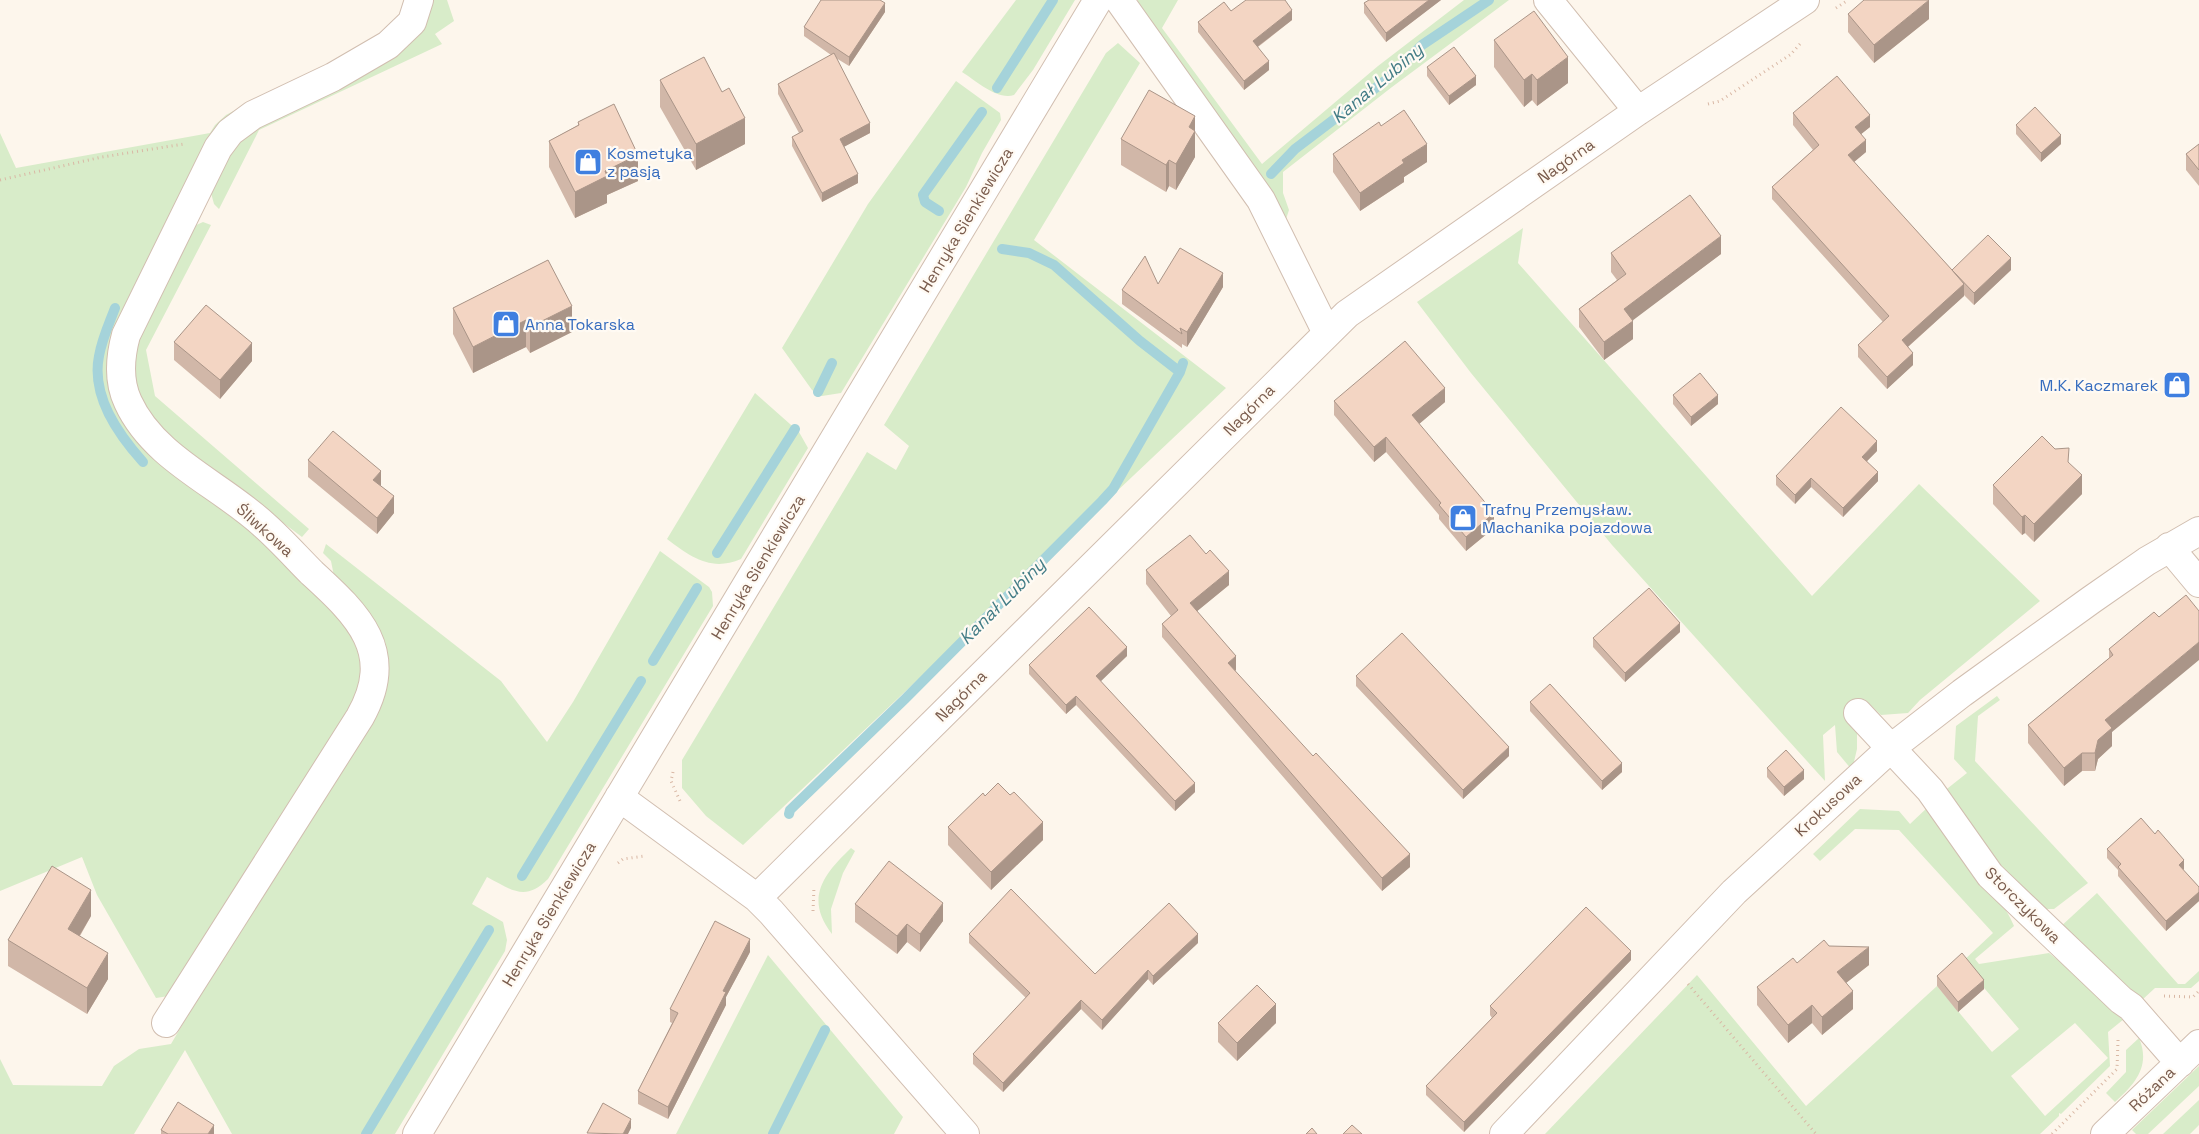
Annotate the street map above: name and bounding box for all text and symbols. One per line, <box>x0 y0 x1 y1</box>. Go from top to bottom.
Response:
water label: Kanał Lubiny <box>1326 37 1428 128</box>
street label: Nagórna <box>1533 134 1599 188</box>
place label: Kosmetyka z pasją <box>607 143 692 182</box>
street label: Henryka Sienkiewicza <box>914 144 1018 296</box>
shop icon: Kosmetyka z pasją <box>573 147 603 177</box>
shop icon: Anna Tokarska <box>491 309 521 339</box>
place label: Anna Tokarska <box>525 314 635 335</box>
shop icon: M.K. Kaczmarek <box>2162 370 2192 400</box>
place label: M.K. Kaczmarek <box>2040 375 2158 396</box>
street label: Nagórna <box>1219 380 1279 440</box>
street label: Henryka Sienkiewicza <box>706 491 810 643</box>
street label: Śliwkowa <box>232 499 298 561</box>
place label: Trafny Przemysław. Machanika pojazdowa <box>1482 499 1652 538</box>
shop icon: Trafny Przemysław. Machanika pojazdowa <box>1448 503 1478 533</box>
water label: Kanał Lubiny <box>954 552 1051 649</box>
street label: Nagórna <box>931 666 991 726</box>
street label: Krokusowa <box>1790 769 1866 841</box>
street label: Henryka Sienkiewicza <box>497 838 601 990</box>
street label: Storczykowa <box>1980 862 2066 948</box>
street label: Różana <box>2124 1062 2180 1116</box>

